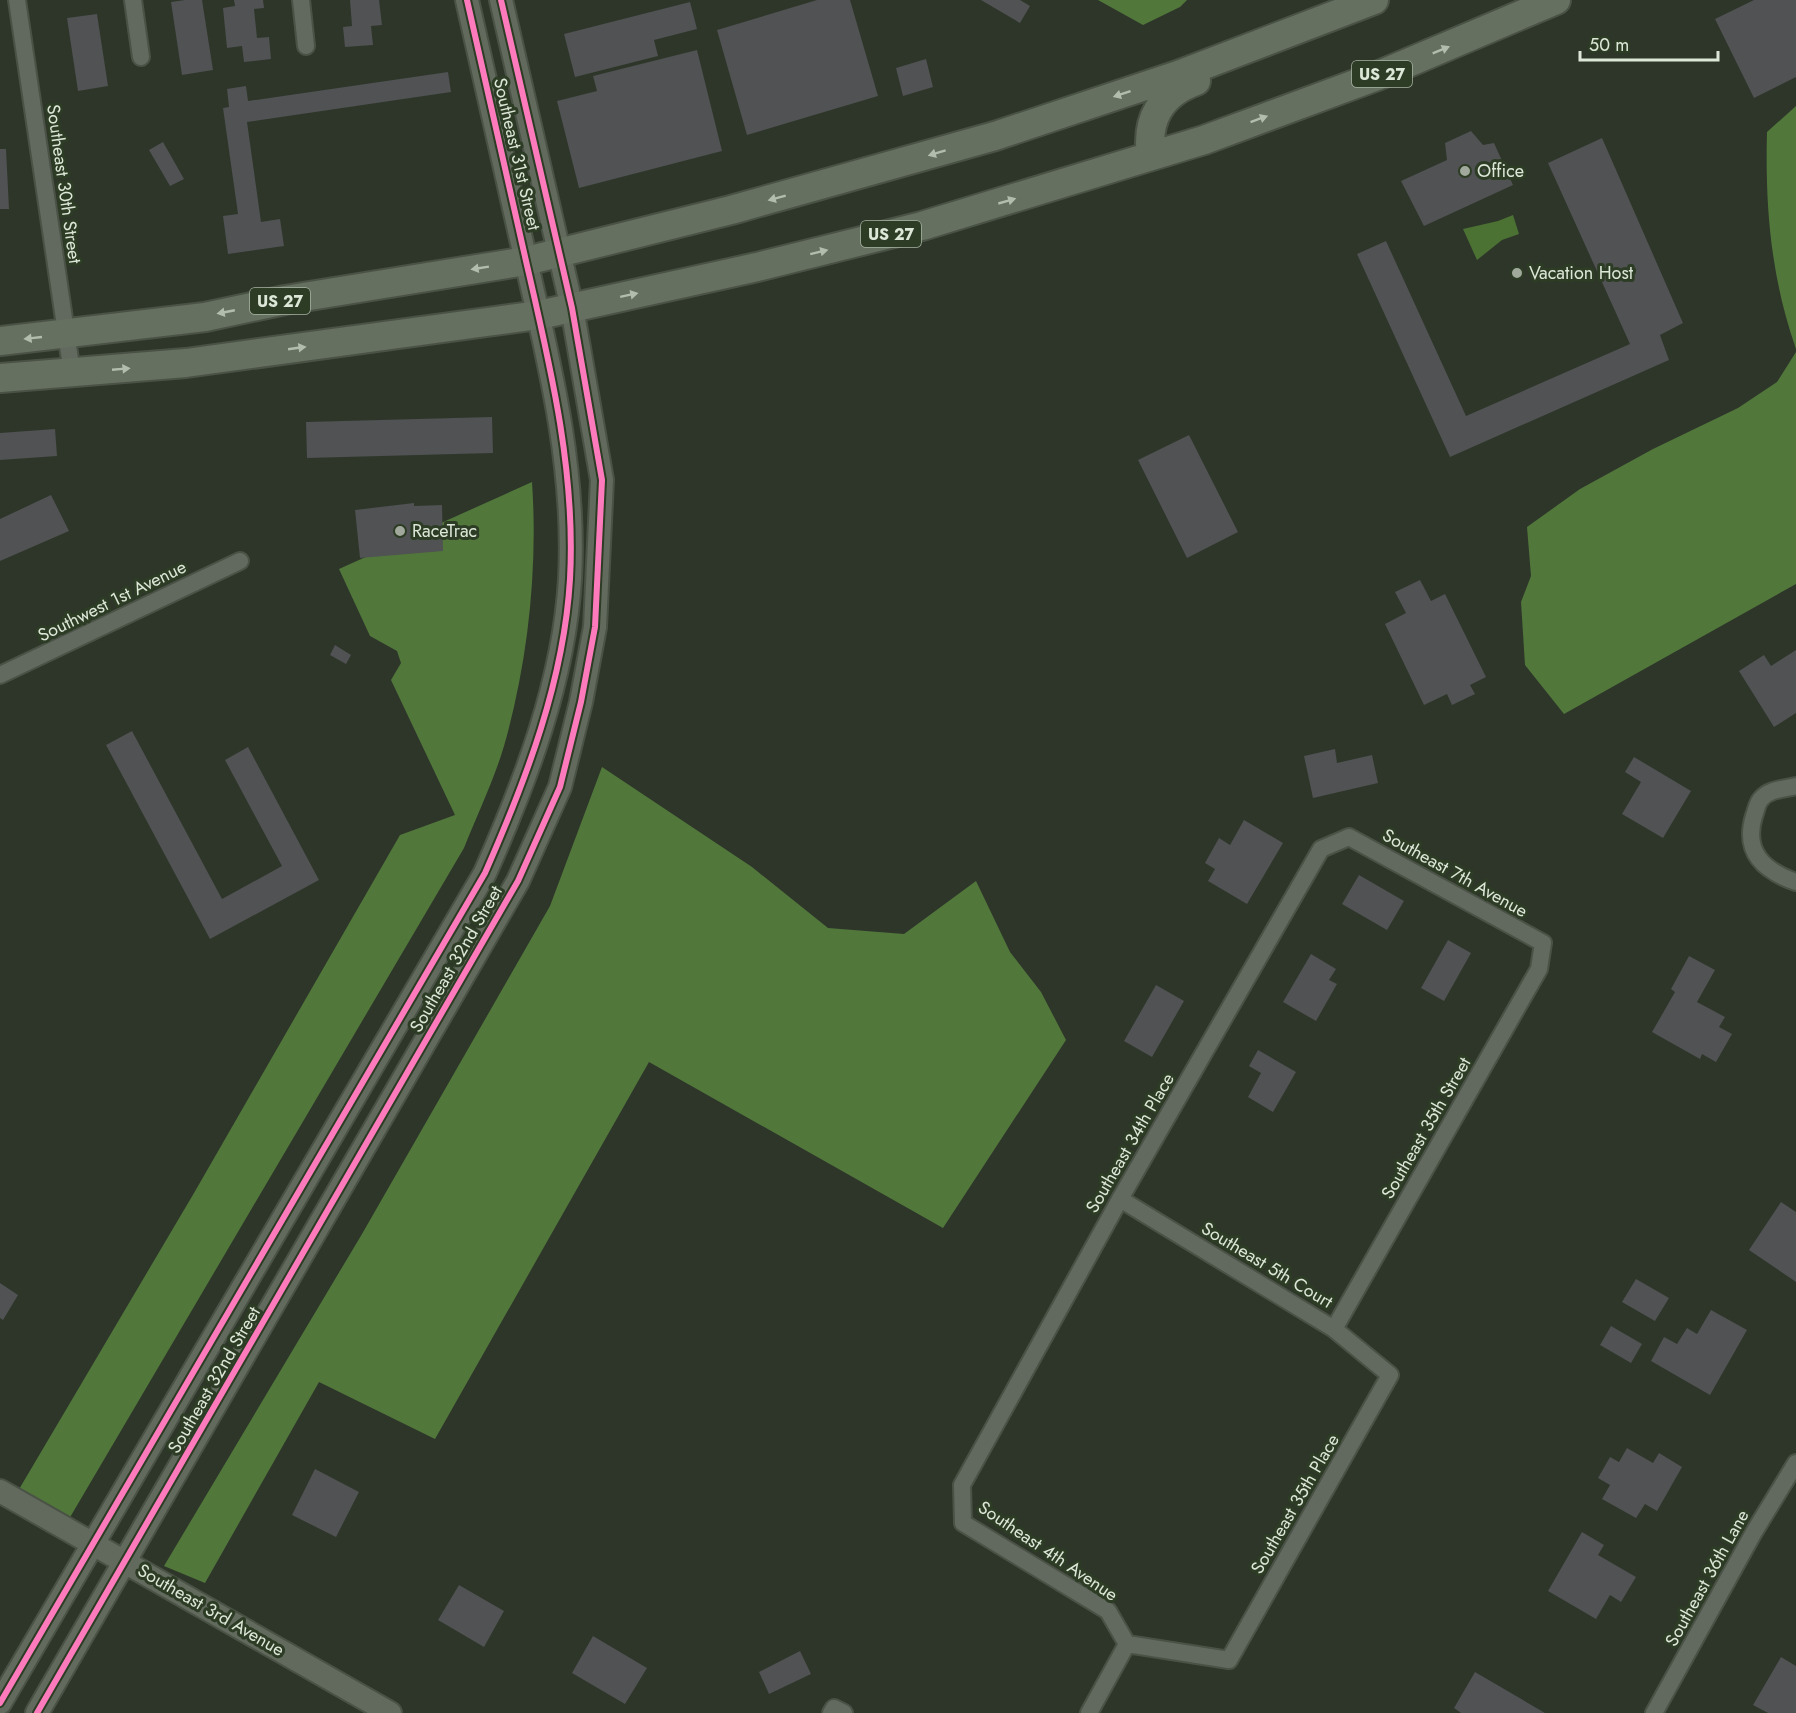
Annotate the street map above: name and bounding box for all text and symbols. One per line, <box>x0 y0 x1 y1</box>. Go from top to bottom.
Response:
scale bar <box>1580 24 1718 62</box>
text: 50 m <box>1589 32 1629 58</box>
one-way arrow <box>1432 45 1450 54</box>
road number: US 27 <box>1352 61 1412 87</box>
street label: Southeast 31st Street <box>487 75 547 233</box>
one-way arrow <box>1113 89 1131 99</box>
street label: Southeast 30th Street <box>40 103 88 266</box>
one-way arrow <box>1250 114 1268 124</box>
one-way arrow <box>927 149 945 158</box>
place label: Office <box>1477 158 1524 184</box>
marker: Office <box>1458 164 1472 178</box>
one-way arrow <box>768 194 786 203</box>
one-way arrow <box>999 196 1017 205</box>
road number: US 27 <box>861 221 921 247</box>
one-way arrow <box>810 246 828 256</box>
place label: Vacation Host <box>1529 260 1634 286</box>
one-way arrow <box>470 264 489 273</box>
marker: Vacation Host <box>1510 266 1524 280</box>
road number: US 27 <box>250 288 310 314</box>
one-way arrow <box>620 290 639 299</box>
one-way arrow <box>216 308 235 317</box>
one-way arrow <box>23 333 42 343</box>
one-way arrow <box>287 343 306 353</box>
one-way arrow <box>112 364 131 374</box>
place label: RaceTrac <box>412 518 477 544</box>
marker: RaceTrac <box>393 524 407 538</box>
street label: Southwest 1st Avenue <box>33 554 191 648</box>
street label: Southeast 7th Avenue <box>1378 822 1532 924</box>
street label: Southeast 32nd Street <box>403 880 509 1037</box>
street label: Southeast 35th Street <box>1375 1052 1478 1204</box>
street label: Southeast 34th Place <box>1079 1068 1181 1218</box>
street label: Southeast 5th Court <box>1196 1215 1338 1315</box>
street label: Southeast 32nd Street <box>161 1301 267 1458</box>
street label: Southeast 35th Place <box>1244 1429 1346 1579</box>
street label: Southeast 4th Avenue <box>973 1494 1123 1608</box>
street label: Southeast 36th Lane <box>1659 1505 1755 1651</box>
street label: Southeast 3rd Avenue <box>133 1557 289 1663</box>

